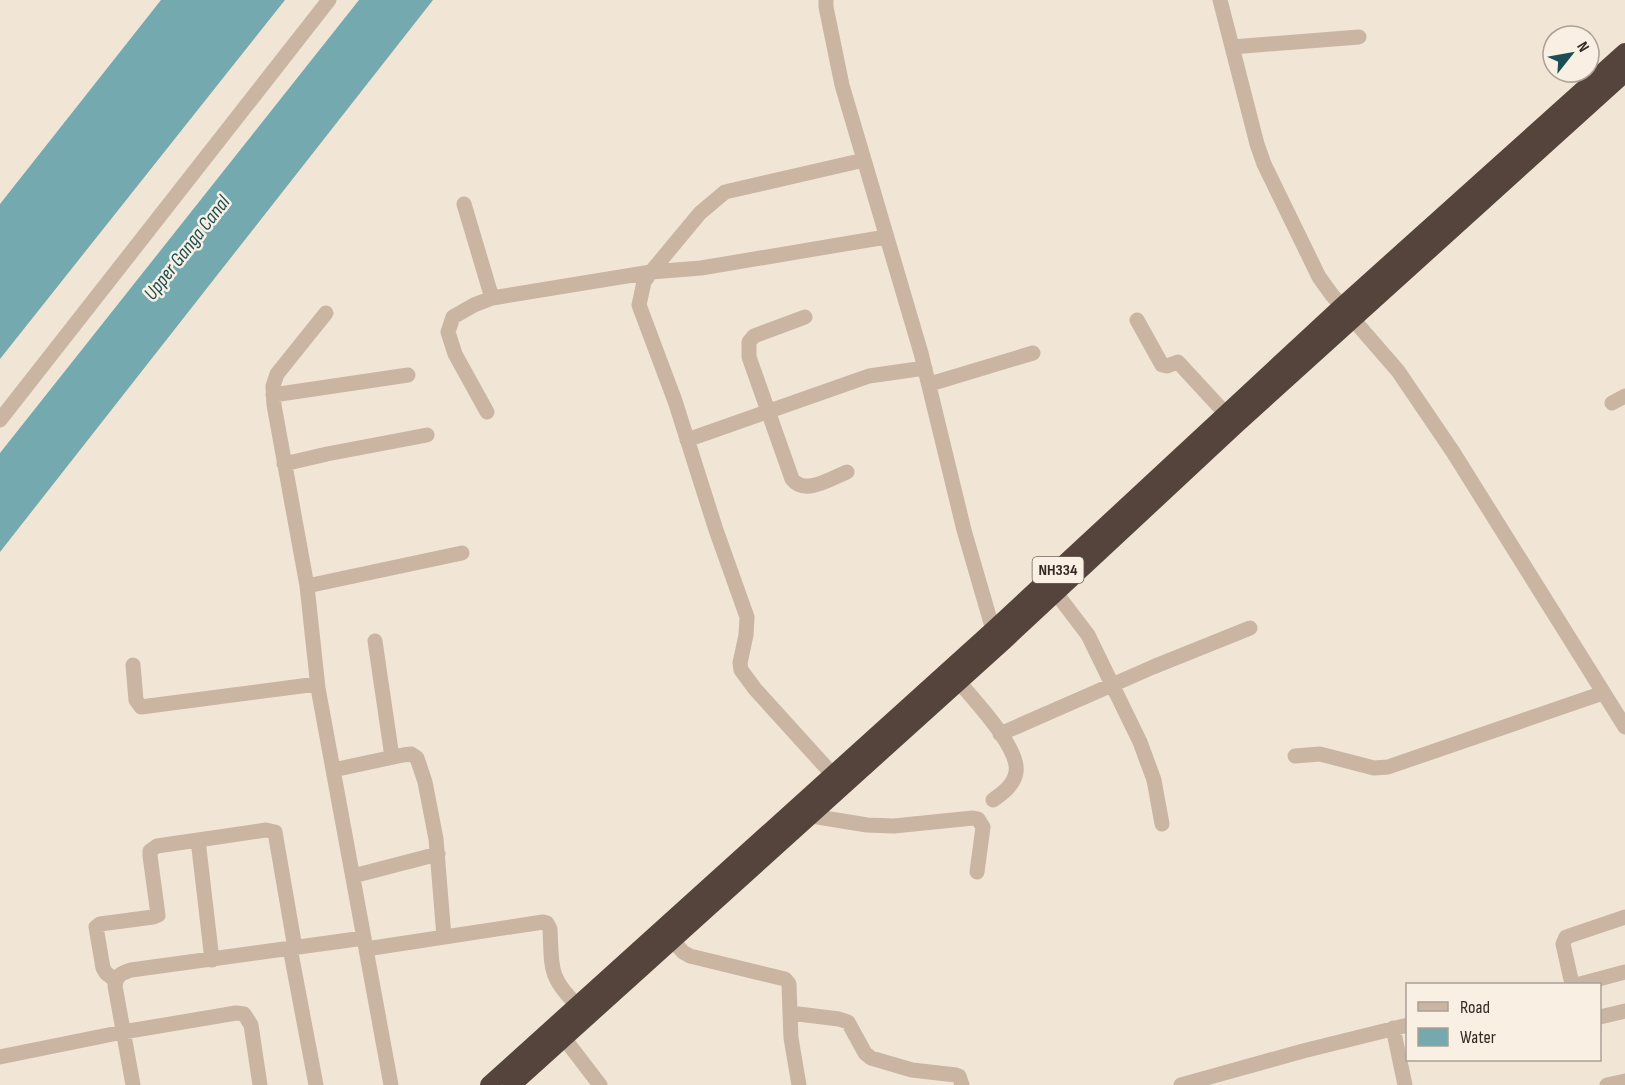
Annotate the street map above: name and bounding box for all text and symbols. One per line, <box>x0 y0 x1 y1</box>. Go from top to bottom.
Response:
north arrow <box>1541 24 1601 84</box>
text: N <box>1572 38 1593 56</box>
water label: Upper Ganga Canal <box>139 190 236 305</box>
road number: NH334 <box>1032 557 1084 583</box>
legend <box>1406 983 1601 1061</box>
text: Road <box>1460 997 1490 1018</box>
text: Water <box>1460 1027 1496 1048</box>

